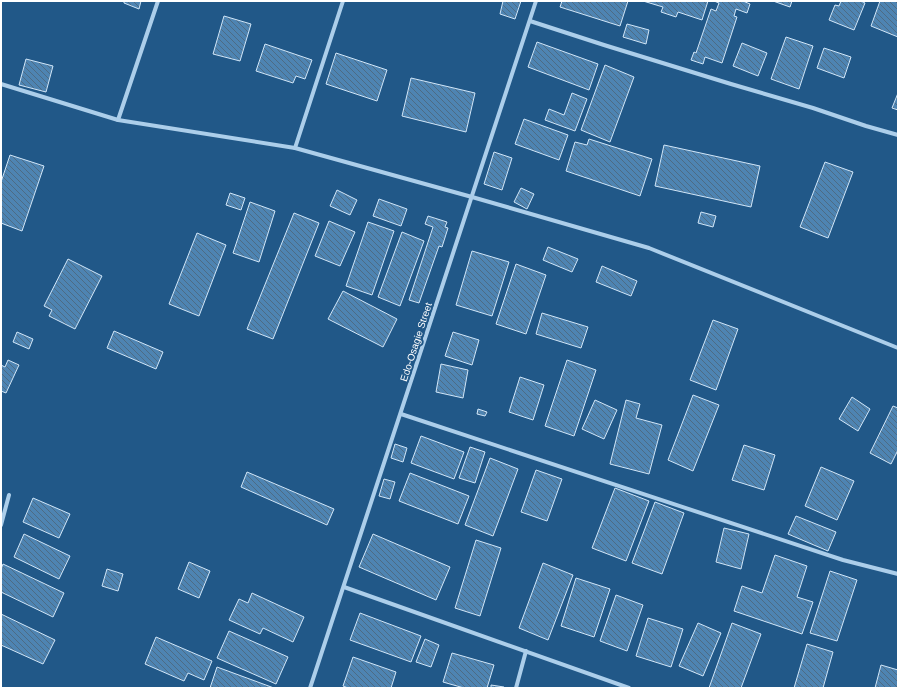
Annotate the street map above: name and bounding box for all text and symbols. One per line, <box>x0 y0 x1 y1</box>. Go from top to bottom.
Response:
street label: Edo-Osagie Street <box>398 301 434 383</box>

